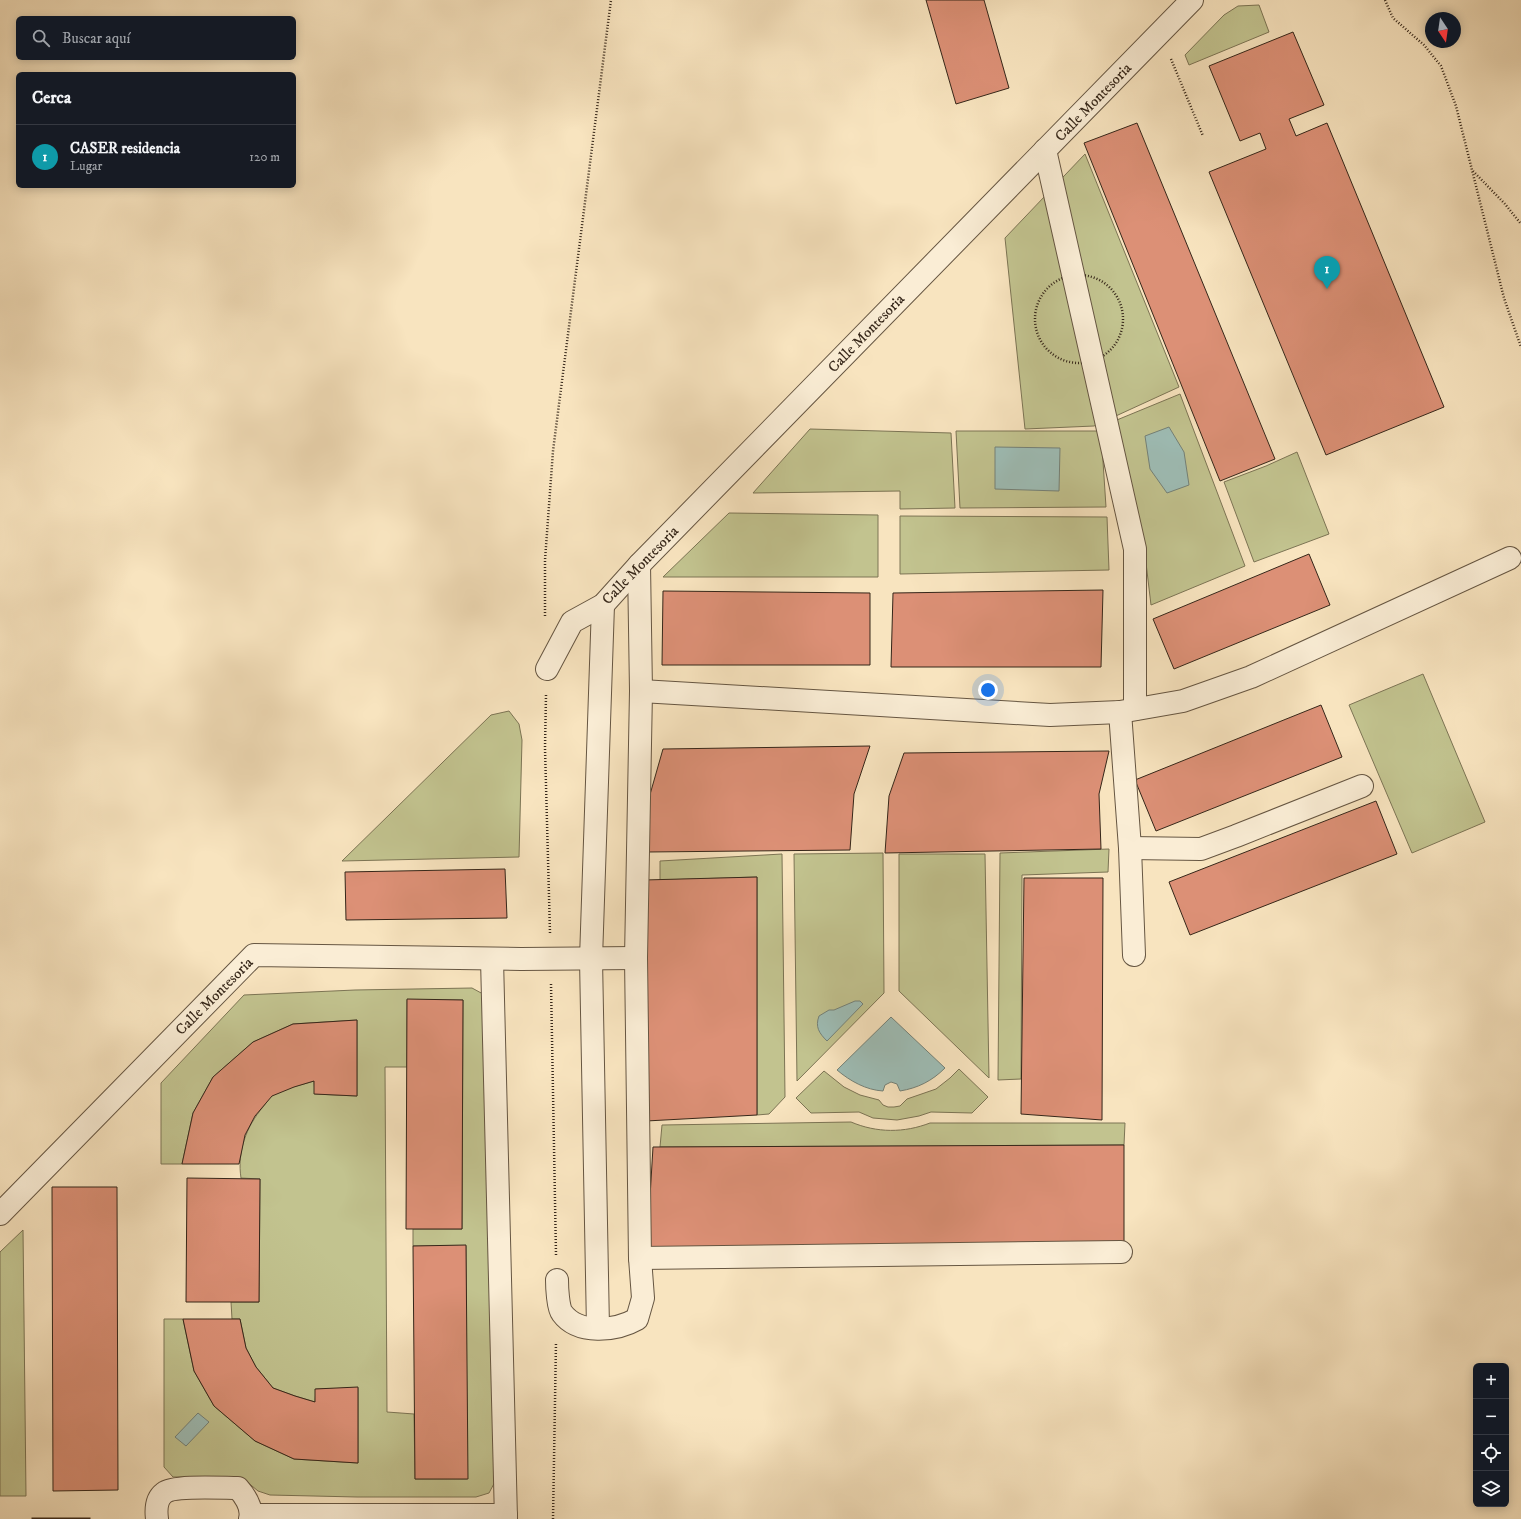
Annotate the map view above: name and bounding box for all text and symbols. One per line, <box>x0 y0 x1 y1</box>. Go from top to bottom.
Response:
north arrow <box>1425 12 1461 48</box>
search box <box>16 16 296 60</box>
icon: search <box>30 27 52 49</box>
text: Buscar aquí <box>62 29 130 48</box>
street label: Calle Montesoria <box>1051 58 1136 146</box>
text: Cerca <box>32 87 71 109</box>
text: CASER residencia <box>70 139 180 158</box>
text: 1 <box>43 149 47 165</box>
text: 120 m <box>249 149 280 165</box>
text: Lugar <box>70 158 102 174</box>
pin: 1 <box>1314 256 1340 289</box>
street label: Calle Montesoria <box>824 289 909 377</box>
street label: Calle Montesoria <box>598 521 683 609</box>
your location <box>978 680 998 700</box>
street label: Calle Montesoria <box>171 953 258 1039</box>
map controls <box>1473 1363 1509 1507</box>
button: + <box>1473 1363 1509 1399</box>
button: − <box>1473 1399 1509 1435</box>
button: locate <box>1473 1435 1509 1471</box>
button: layers <box>1473 1471 1509 1507</box>

